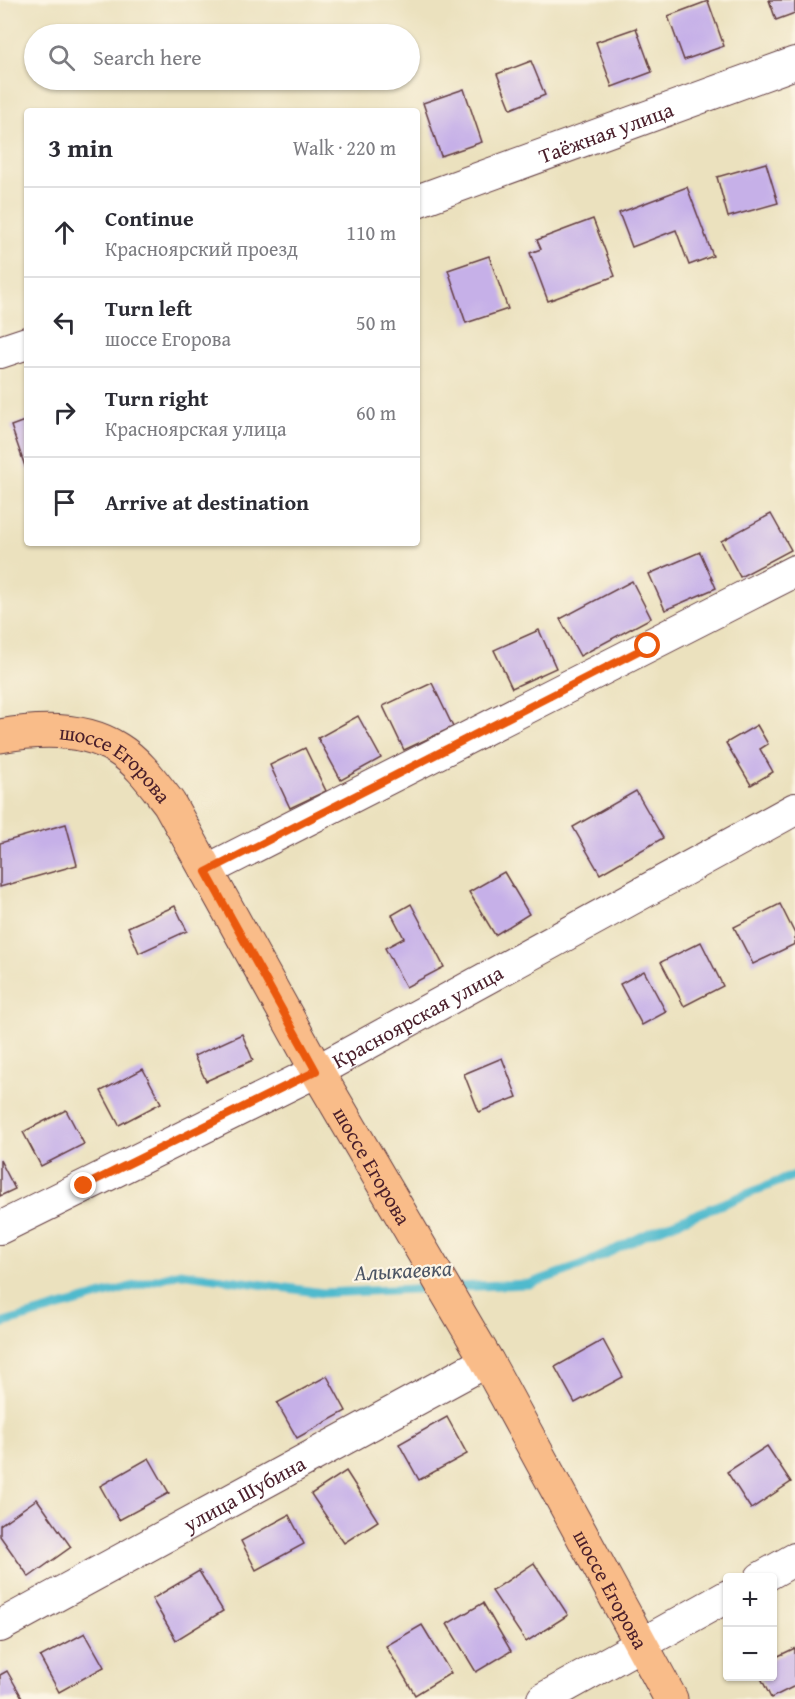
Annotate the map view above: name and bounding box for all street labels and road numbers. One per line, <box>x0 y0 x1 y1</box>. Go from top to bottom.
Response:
street label: Таёжная улица <box>534 93 677 171</box>
street label: шоссе Егорова <box>58 716 179 809</box>
street label: Красноярская улица <box>326 957 508 1076</box>
street label: шоссе Егорова <box>326 1101 419 1231</box>
street label: улица Шубина <box>177 1447 311 1539</box>
street label: шоссе Егорова <box>566 1523 656 1654</box>

